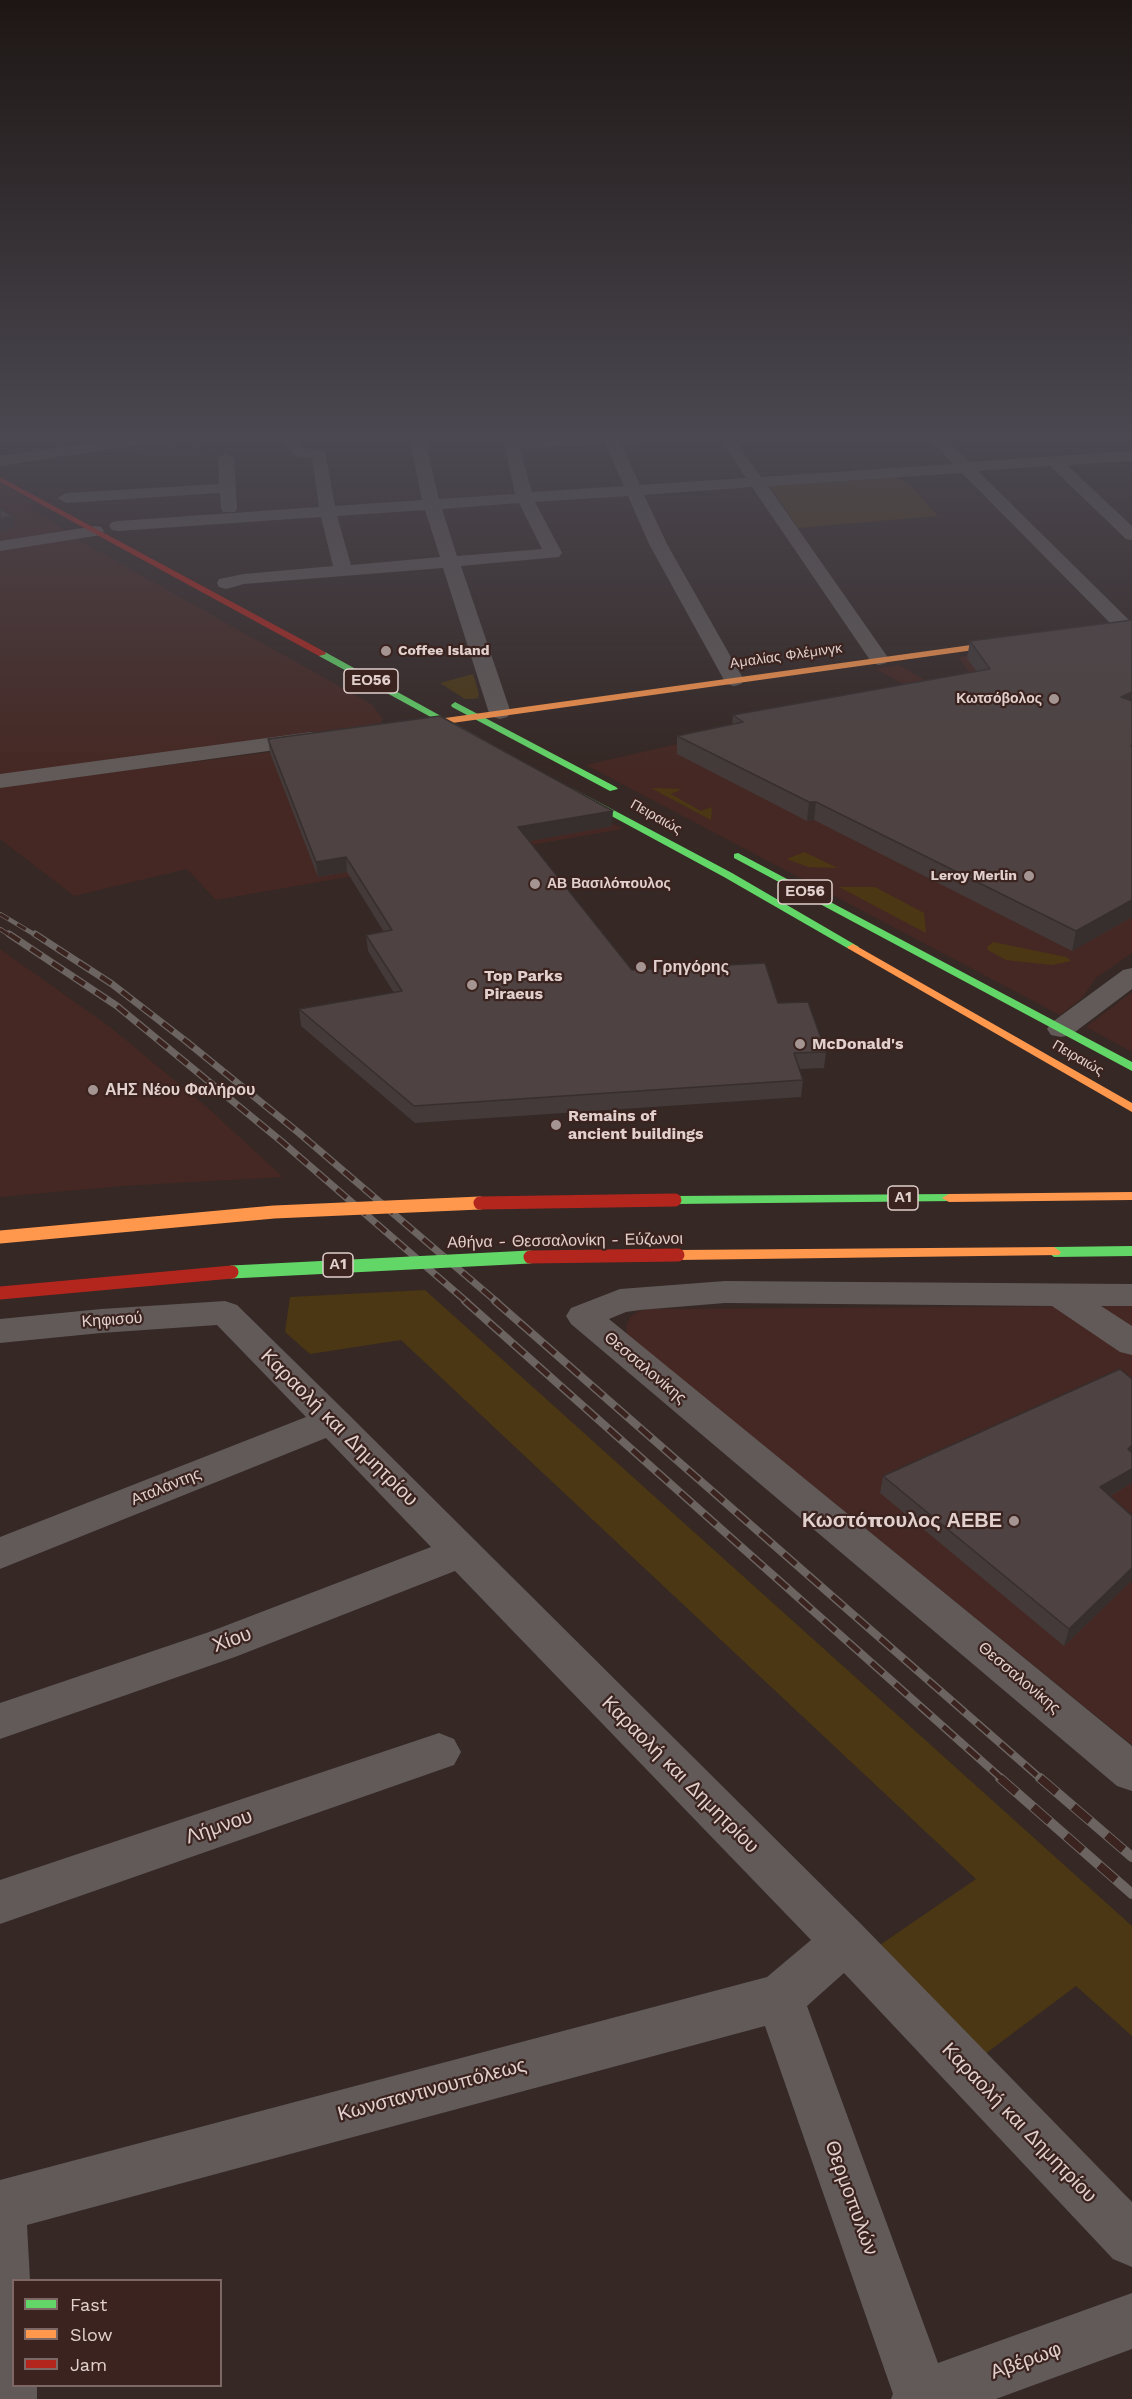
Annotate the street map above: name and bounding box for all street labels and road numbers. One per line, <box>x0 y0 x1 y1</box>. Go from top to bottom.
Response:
street label: Αμαλίας Φλέμινγκ <box>729 640 843 672</box>
road number: ΕΟ56 <box>344 669 398 693</box>
street label: Πειραιώς <box>627 796 685 838</box>
road number: ΕΟ56 <box>778 880 832 904</box>
street label: Πειραιώς <box>1049 1037 1107 1079</box>
road number: Α1 <box>888 1186 918 1210</box>
street label: Αθήνα - Θεσσαλονίκη - Εύζωνοι <box>447 1229 683 1253</box>
road number: Α1 <box>323 1253 353 1277</box>
street label: Κηφισού <box>81 1308 143 1332</box>
street label: Θεσσαλονίκης <box>600 1328 690 1408</box>
street label: Καραολή και Δημητρίου <box>255 1344 423 1512</box>
street label: Αταλάντης <box>128 1464 204 1510</box>
street label: Χίου <box>209 1622 255 1658</box>
street label: Θεσσαλονίκης <box>974 1638 1064 1718</box>
street label: Καραολή και Δημητρίου <box>596 1691 764 1859</box>
street label: Λήμνου <box>182 1804 256 1850</box>
street label: Καραολή και Δημητρίου <box>936 2038 1102 2208</box>
street label: Κωνσταντινουπόλεως <box>335 2053 529 2127</box>
street label: Θερμοπυλών <box>819 2137 883 2259</box>
street label: Αβέρωφ <box>987 2337 1065 2385</box>

